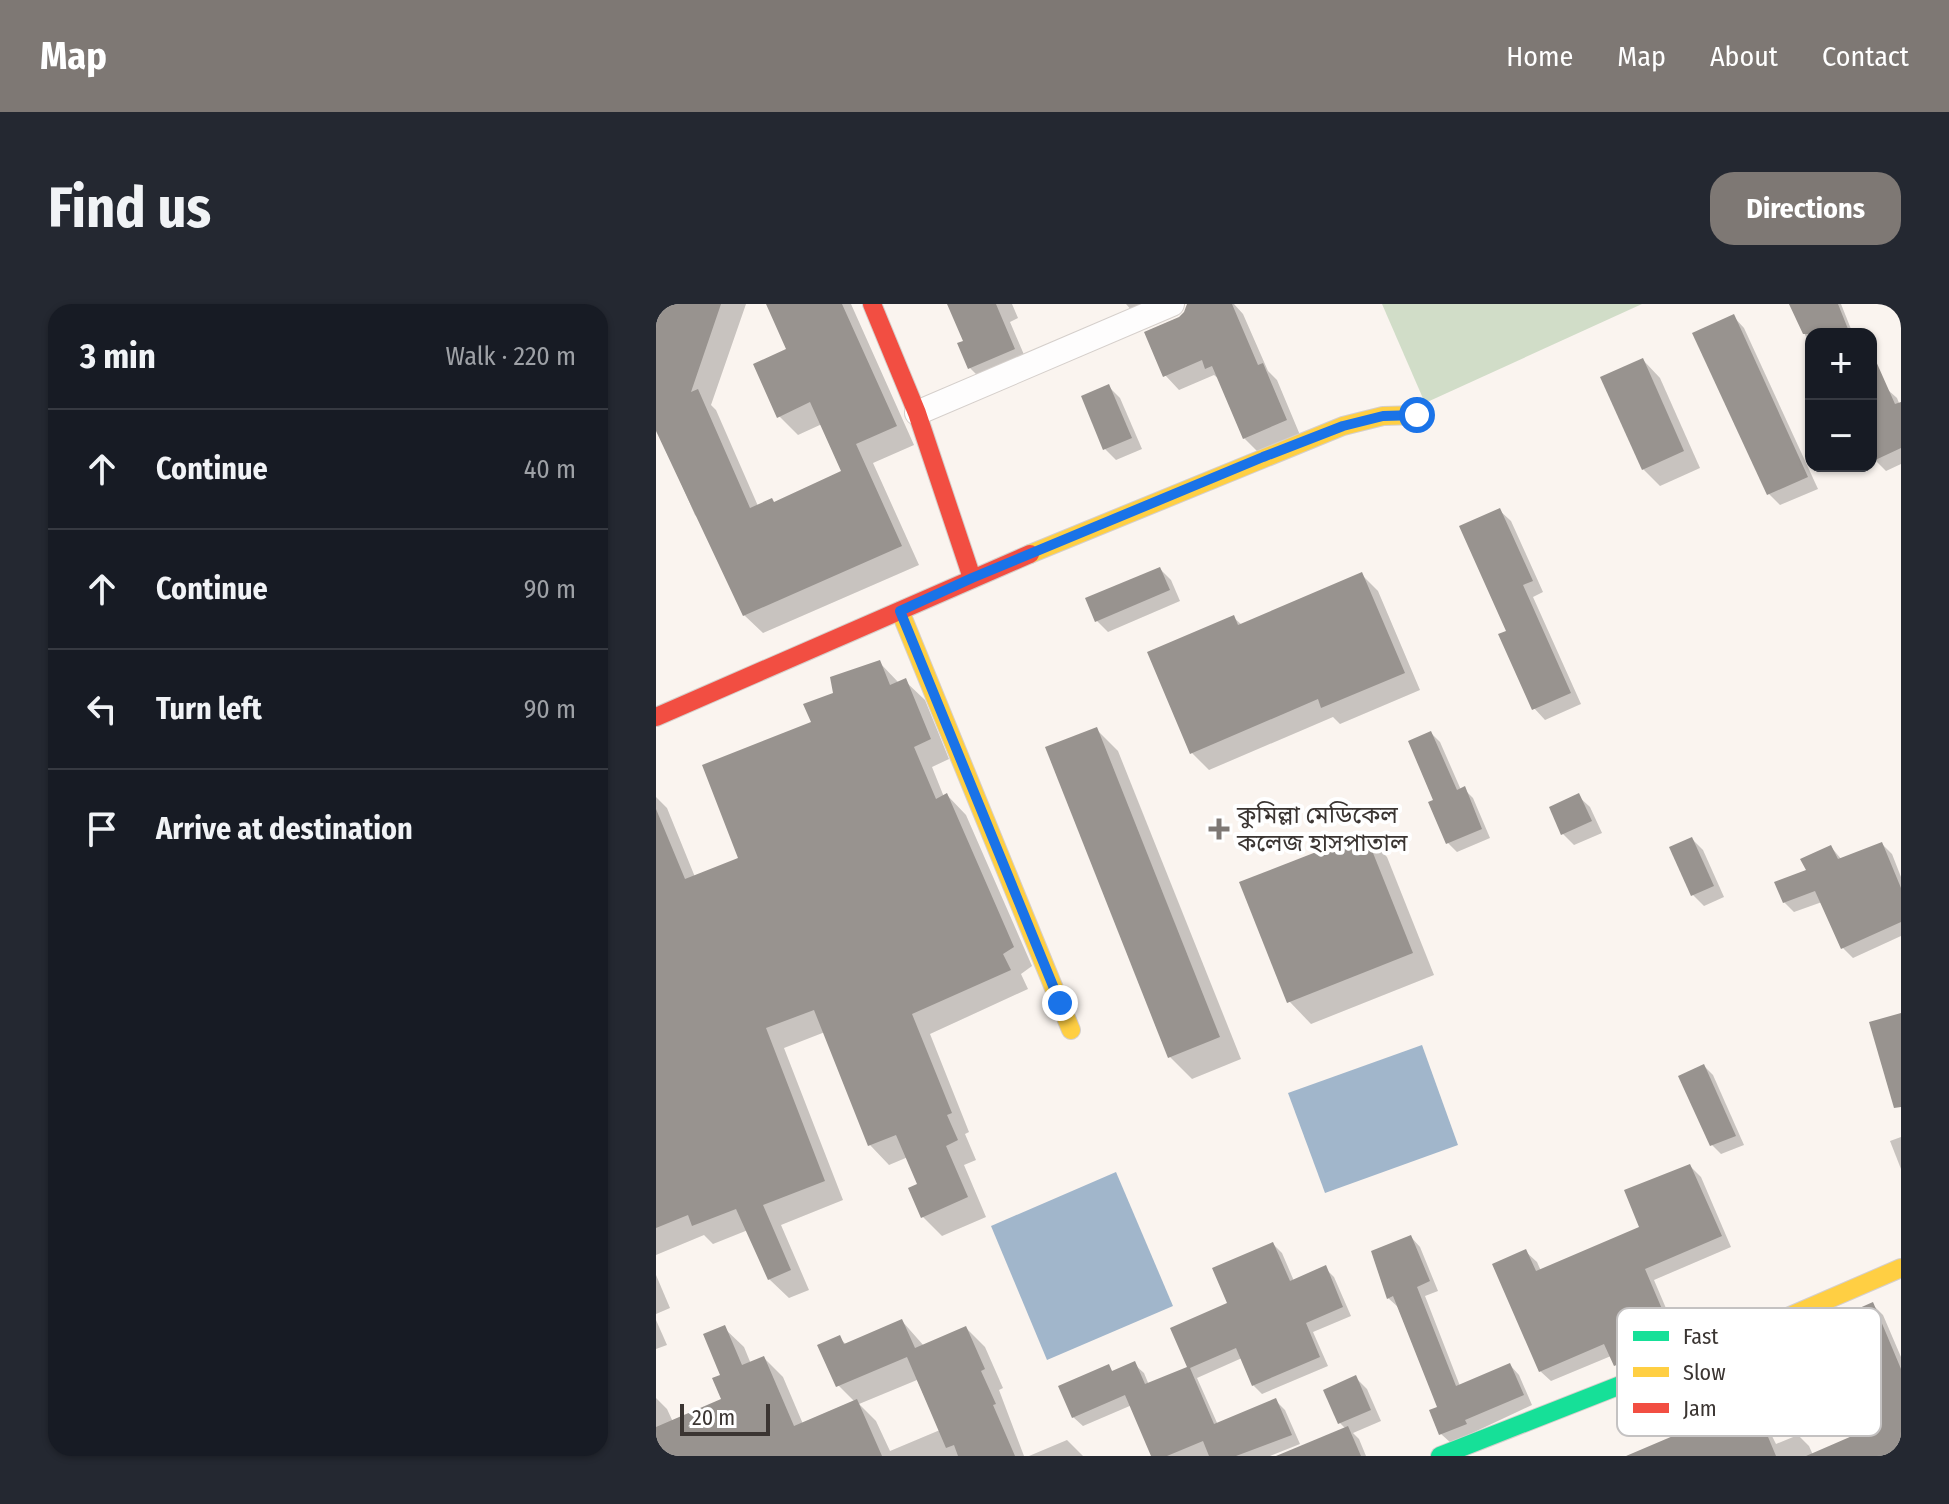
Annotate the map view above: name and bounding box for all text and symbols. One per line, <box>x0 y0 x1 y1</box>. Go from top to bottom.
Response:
text: Map <box>40 33 107 79</box>
text: Home <box>1506 40 1573 73</box>
text: Map <box>1617 40 1666 73</box>
text: About <box>1710 40 1778 73</box>
text: Contact <box>1822 40 1909 73</box>
button: Directions <box>1710 172 1901 245</box>
text: Find us <box>48 175 211 242</box>
map controls <box>1805 328 1877 472</box>
button: + <box>1805 328 1877 400</box>
text: 3 min <box>80 336 156 377</box>
text: Walk · 220 m <box>446 341 576 372</box>
route start <box>1399 397 1435 433</box>
button: − <box>1805 400 1877 472</box>
icon: ahead <box>80 447 124 491</box>
text: Continue <box>156 451 268 487</box>
text: 40 m <box>524 454 576 485</box>
icon: ahead <box>80 567 124 611</box>
text: Continue <box>156 571 268 607</box>
text: 90 m <box>524 574 576 605</box>
icon: left <box>80 687 124 731</box>
text: Turn left <box>156 691 262 727</box>
text: 90 m <box>524 694 576 725</box>
place label: কুমিল্লা মেডিকেল কলেজ হাসপাতাল <box>1236 801 1408 857</box>
icon: arrive <box>80 807 124 851</box>
text: Arrive at destination <box>156 811 413 847</box>
marker: কুমিল্লা মেডিকেল কলেজ হাসপাতাল <box>1208 818 1230 840</box>
route end <box>1042 985 1078 1021</box>
legend <box>1617 1308 1881 1436</box>
text: Fast <box>1683 1323 1719 1350</box>
text: Slow <box>1683 1359 1726 1386</box>
text: Jam <box>1683 1395 1717 1422</box>
scale bar <box>680 1400 770 1436</box>
text: 20 m <box>692 1404 735 1431</box>

